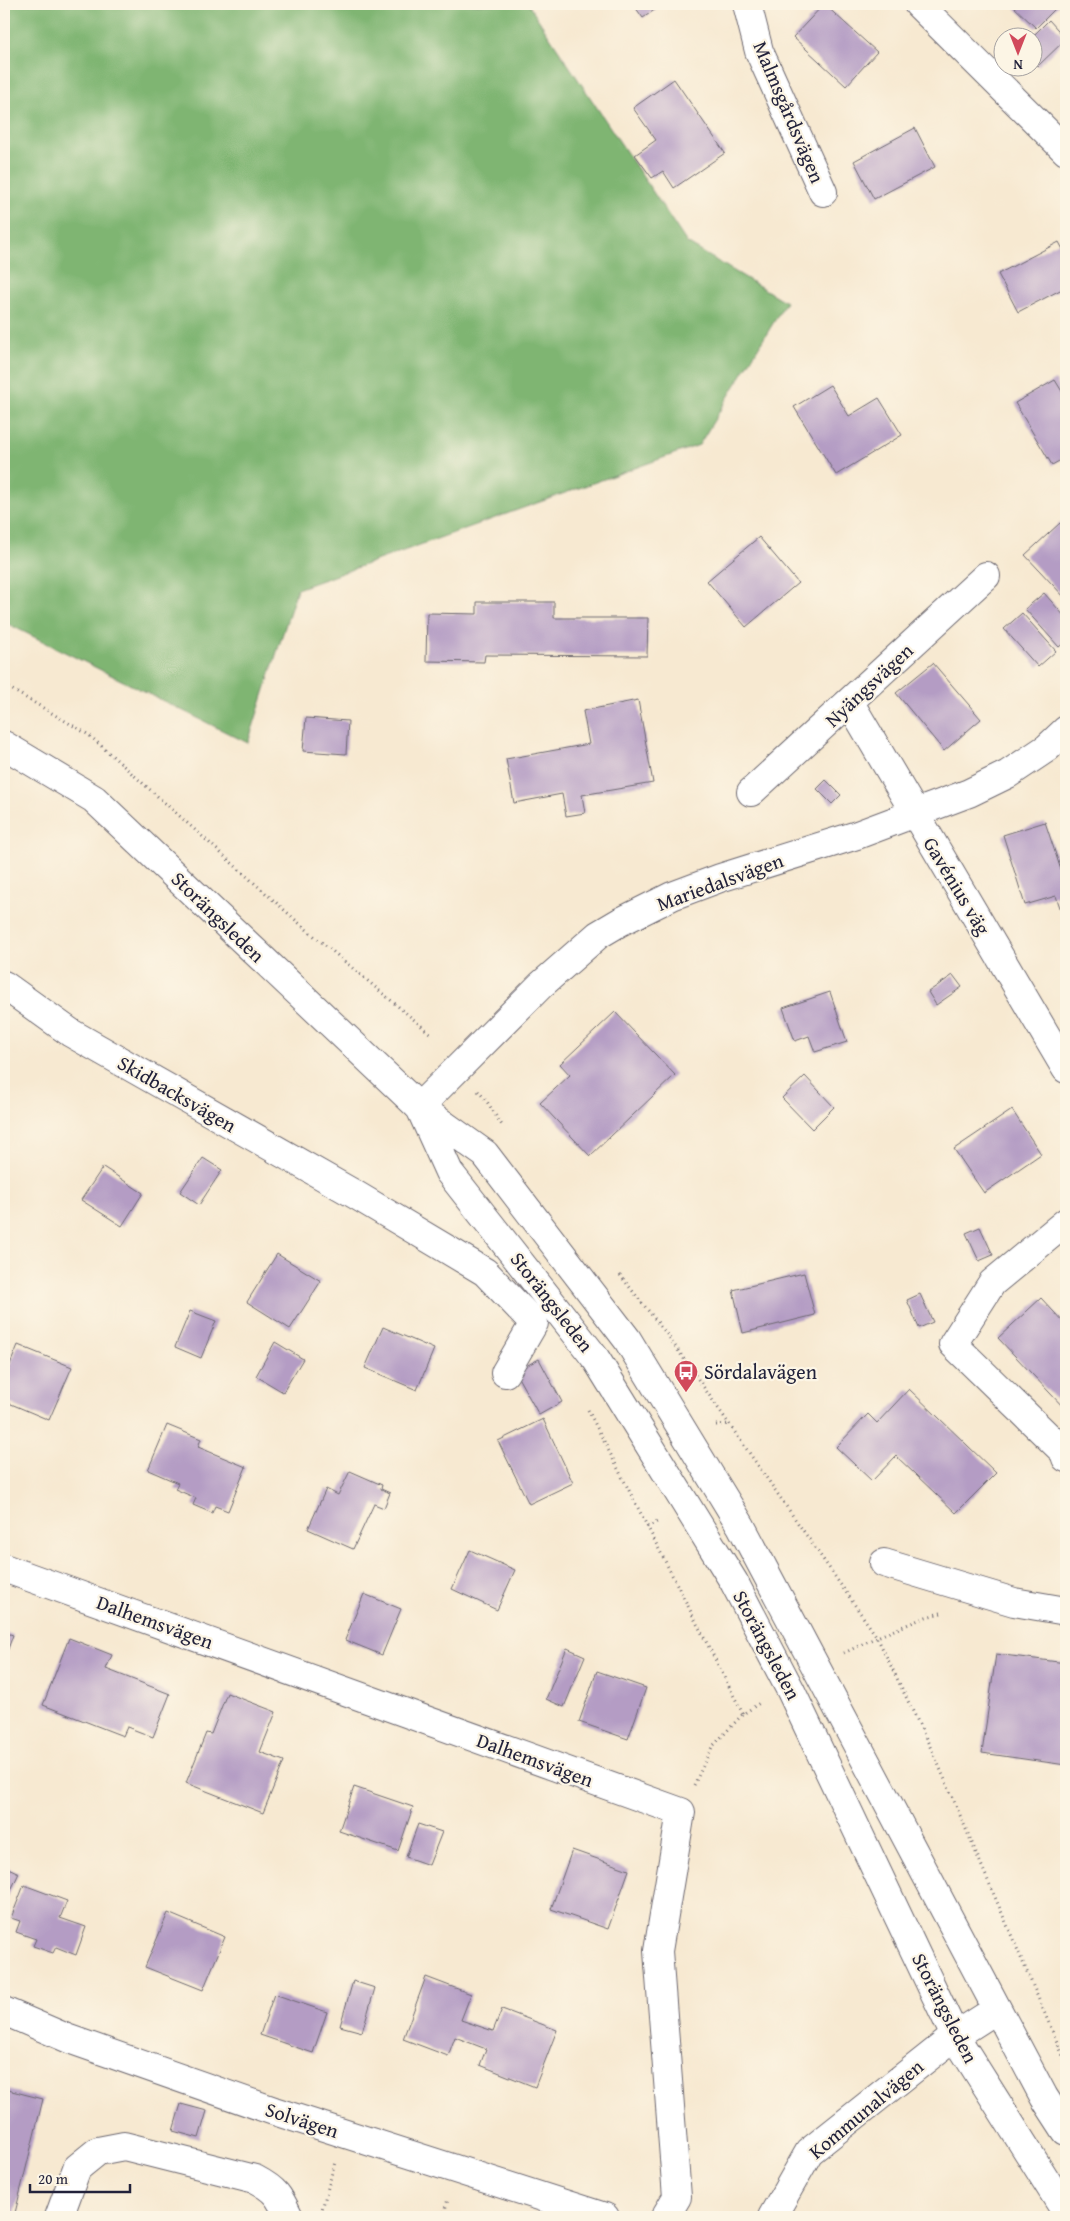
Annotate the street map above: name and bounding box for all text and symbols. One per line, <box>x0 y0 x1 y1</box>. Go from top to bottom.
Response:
north arrow <box>992 28 1042 78</box>
street label: Malmsgårdsvägen <box>746 36 832 187</box>
text: N <box>1013 55 1023 75</box>
street label: Nyängsvägen <box>818 636 919 733</box>
street label: Gavénius väg <box>917 831 998 940</box>
street label: Mariedalsvägen <box>652 845 787 918</box>
street label: Storängsleden <box>165 864 272 969</box>
street label: Skidbacksvägen <box>113 1048 242 1139</box>
street label: Storängsleden <box>504 1245 601 1358</box>
place label: Sördalavägen <box>704 1357 817 1386</box>
bus stop icon: Sördalavägen <box>673 1359 699 1393</box>
street label: Storängsleden <box>726 1585 808 1705</box>
street label: Dalhemsvägen <box>93 1587 217 1656</box>
street label: Dalhemsvägen <box>473 1725 597 1794</box>
street label: Storängsleden <box>905 1948 986 2068</box>
street label: Kommunalvägen <box>802 2052 929 2165</box>
street label: Solvägen <box>262 2094 343 2145</box>
scale bar <box>30 2161 130 2193</box>
text: 20 m <box>38 2168 69 2189</box>

